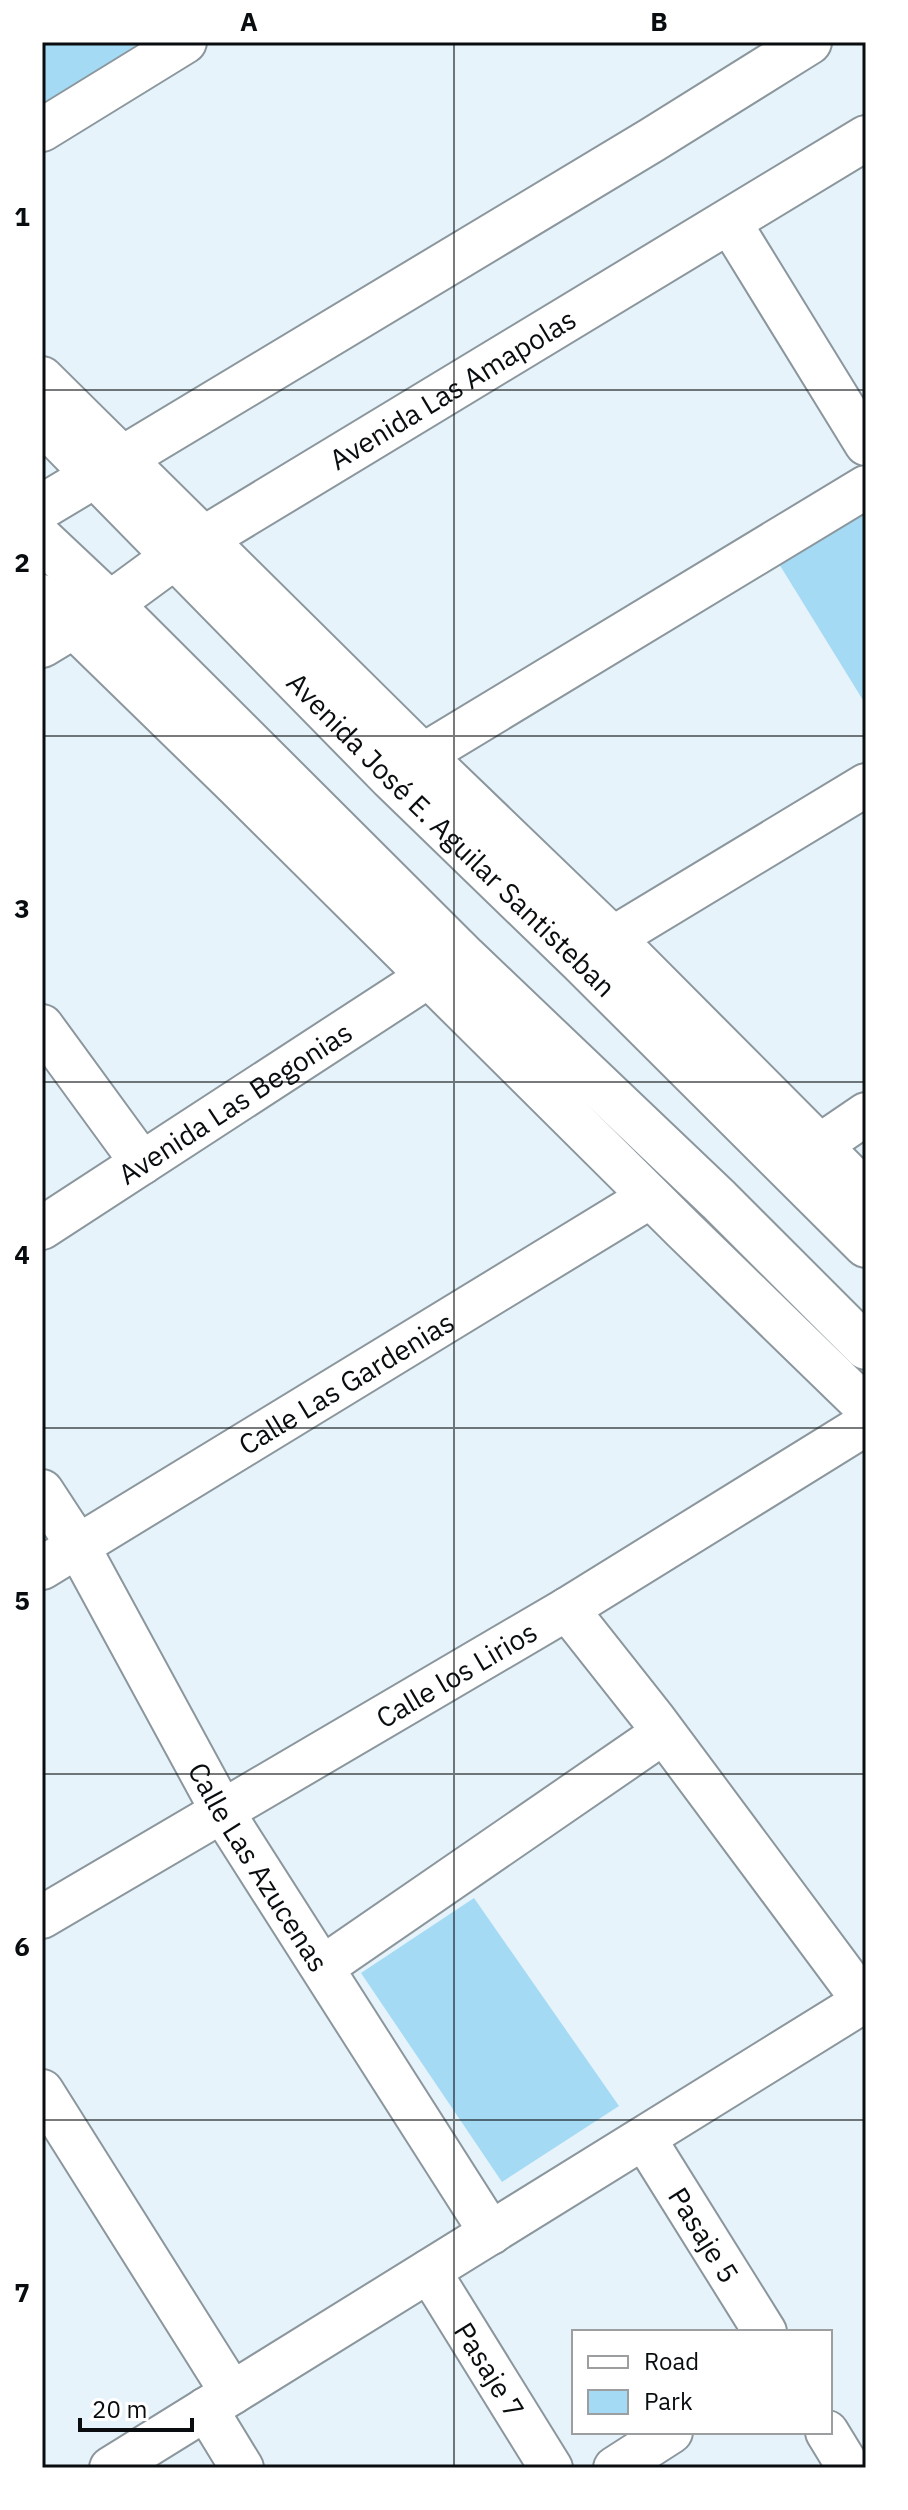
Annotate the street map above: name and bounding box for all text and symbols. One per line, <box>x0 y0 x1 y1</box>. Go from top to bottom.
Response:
text: A <box>240 4 258 38</box>
text: B <box>650 4 668 38</box>
text: 1 <box>14 199 30 233</box>
street label: Avenida Las Amapolas <box>322 300 582 477</box>
text: 2 <box>14 545 30 579</box>
street label: Avenida José E. Aguilar Santisteban <box>279 664 624 1004</box>
text: 3 <box>14 891 30 925</box>
street label: Avenida Las Begonias <box>111 1013 359 1192</box>
text: 4 <box>14 1237 30 1271</box>
street label: Calle Las Gardenias <box>231 1303 461 1463</box>
text: 5 <box>14 1583 30 1617</box>
street label: Calle los Lirios <box>369 1612 543 1736</box>
street label: Calle Las Azucenas <box>180 1755 338 1978</box>
text: 6 <box>14 1929 30 1963</box>
street label: Pasaje 5 <box>661 2180 748 2290</box>
text: 7 <box>14 2275 30 2309</box>
street label: Pasaje 7 <box>446 2315 534 2424</box>
legend <box>572 2330 832 2434</box>
text: Road <box>644 2345 699 2377</box>
scale bar <box>80 2382 192 2432</box>
text: Park <box>644 2385 693 2417</box>
text: 20 m <box>92 2393 147 2425</box>

